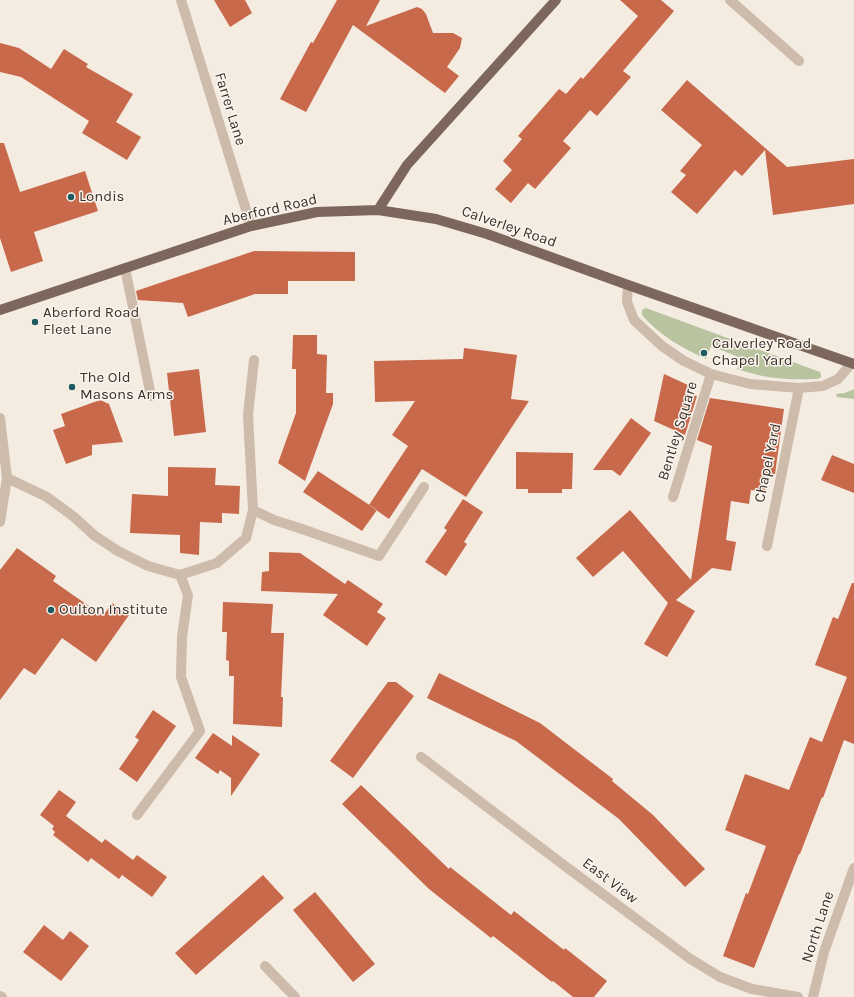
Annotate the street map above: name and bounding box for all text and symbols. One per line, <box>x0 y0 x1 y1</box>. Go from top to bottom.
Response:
street label: Farrer Lane <box>210 70 250 148</box>
place label: Londis <box>79 188 125 206</box>
street label: Aberford Road <box>221 190 319 230</box>
marker: Londis <box>66 192 76 202</box>
street label: Calverley Road <box>459 202 559 252</box>
place label: Aberford Road Fleet Lane <box>43 304 139 339</box>
marker: Aberford Road Fleet Lane <box>30 317 40 327</box>
place label: Calverley Road Chapel Yard <box>712 335 811 370</box>
marker: Calverley Road Chapel Yard <box>699 348 709 358</box>
place label: The Old Masons Arms <box>80 369 173 404</box>
street label: Bentley Square <box>654 379 702 483</box>
marker: The Old Masons Arms <box>67 382 77 392</box>
street label: Chapel Yard <box>751 422 785 504</box>
place label: Oulton Institute <box>59 601 168 619</box>
marker: Oulton Institute <box>46 605 56 615</box>
street label: East View <box>579 854 641 908</box>
street label: North Lane <box>798 889 838 965</box>

